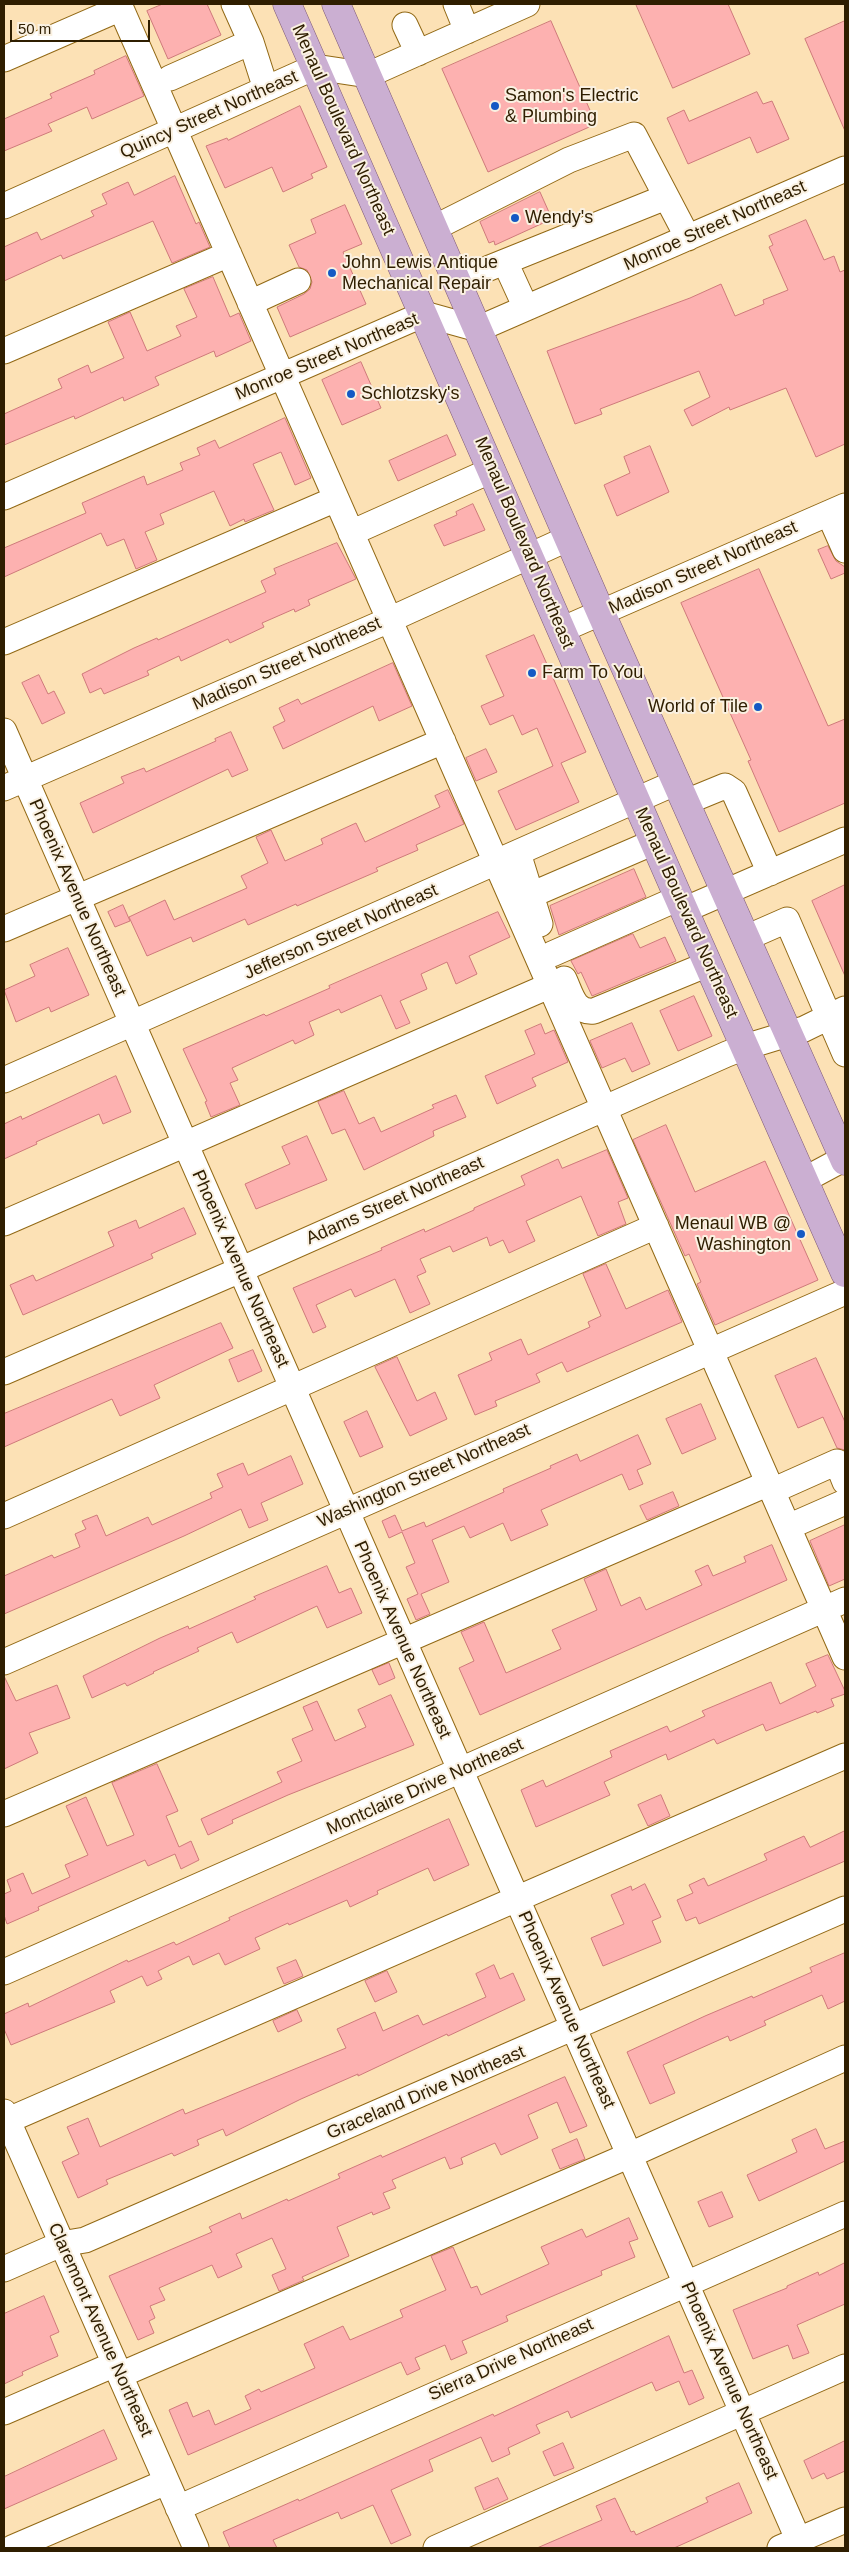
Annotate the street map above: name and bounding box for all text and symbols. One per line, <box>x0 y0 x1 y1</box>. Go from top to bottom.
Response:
scale bar <box>12 10 152 42</box>
text: 50 m <box>18 20 51 37</box>
street label: Menaul Boulevard Northeast <box>287 21 399 239</box>
street label: Quincy Street Northeast <box>117 66 301 164</box>
place label: Samon's Electric & Plumbing <box>505 85 638 128</box>
marker: Samon's Electric & Plumbing <box>489 100 501 112</box>
street label: Monroe Street Northeast <box>621 176 809 276</box>
place label: Wendy's <box>525 207 593 229</box>
marker: Wendy's <box>509 212 521 224</box>
place label: John Lewis Antique Mechanical Repair <box>342 252 498 294</box>
marker: John Lewis Antique Mechanical Repair <box>326 267 338 279</box>
street label: Monroe Street Northeast <box>232 309 422 405</box>
place label: Schlotzsky's <box>361 383 459 405</box>
marker: Schlotzsky's <box>345 388 357 400</box>
street label: Menaul Boulevard Northeast <box>469 434 579 652</box>
street label: Madison Street Northeast <box>605 517 801 619</box>
street label: Madison Street Northeast <box>189 613 385 715</box>
place label: Farm To You <box>542 662 643 684</box>
marker: Farm To You <box>526 667 538 679</box>
place label: World of Tile <box>648 696 748 718</box>
marker: World of Tile <box>752 701 764 713</box>
street label: Phoenix Avenue Northeast <box>24 796 130 1000</box>
street label: Menaul Boulevard Northeast <box>630 804 742 1022</box>
street label: Jefferson Street Northeast <box>241 879 441 985</box>
street label: Adams Street Northeast <box>303 1152 487 1250</box>
street label: Phoenix Avenue Northeast <box>187 1167 293 1371</box>
place label: Menaul WB @ Washington <box>675 1213 791 1256</box>
marker: Menaul WB @ Washington <box>795 1228 807 1240</box>
street label: Washington Street Northeast <box>314 1419 534 1533</box>
street label: Phoenix Avenue Northeast <box>349 1538 455 1742</box>
street label: Montclaire Drive Northeast <box>323 1734 527 1840</box>
street label: Phoenix Avenue Northeast <box>513 1908 619 2112</box>
street label: Graceland Drive Northeast <box>324 2041 528 2145</box>
street label: Claremont Avenue Northeast <box>43 2220 157 2440</box>
street label: Phoenix Avenue Northeast <box>676 2279 782 2483</box>
street label: Sierra Drive Northeast <box>425 2314 597 2406</box>

